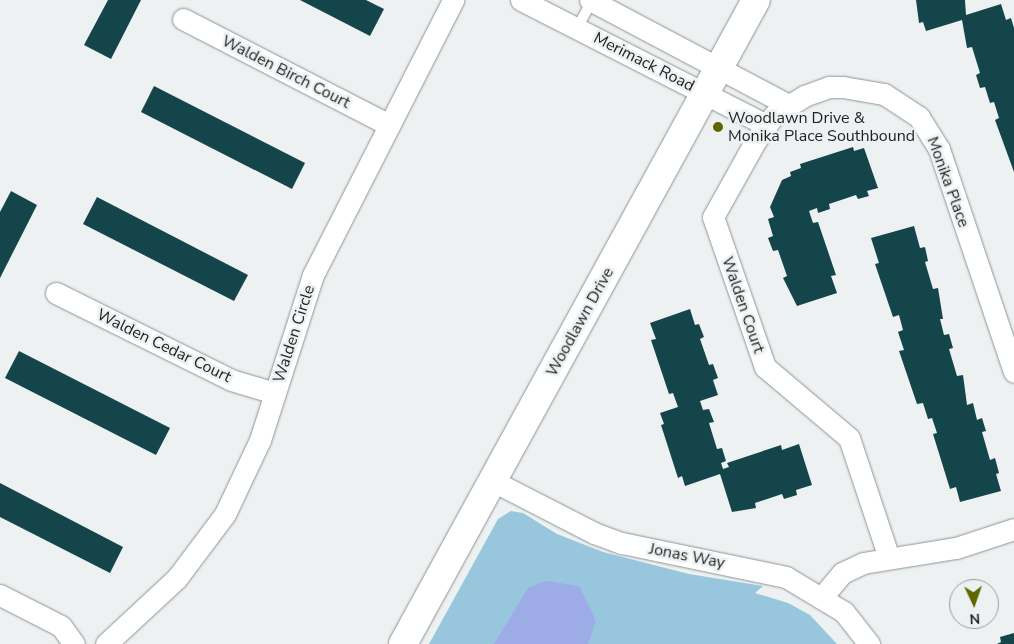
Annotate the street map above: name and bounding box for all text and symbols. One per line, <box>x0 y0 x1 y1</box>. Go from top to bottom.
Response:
street label: Merimack Road <box>590 28 698 96</box>
street label: Walden Birch Court <box>219 31 353 113</box>
place label: Woodlawn Drive & Monika Place Southbound <box>728 108 915 146</box>
marker: Woodlawn Drive & Monika Place Southbound <box>712 121 724 133</box>
street label: Monika Place <box>923 134 973 230</box>
street label: Walden Court <box>718 254 768 356</box>
street label: Woodlawn Drive <box>542 264 618 380</box>
street label: Walden Circle <box>269 283 319 385</box>
street label: Walden Cedar Court <box>94 305 234 387</box>
street label: Jonas Way <box>647 539 727 573</box>
north arrow <box>949 579 999 629</box>
text: N <box>969 609 980 628</box>

